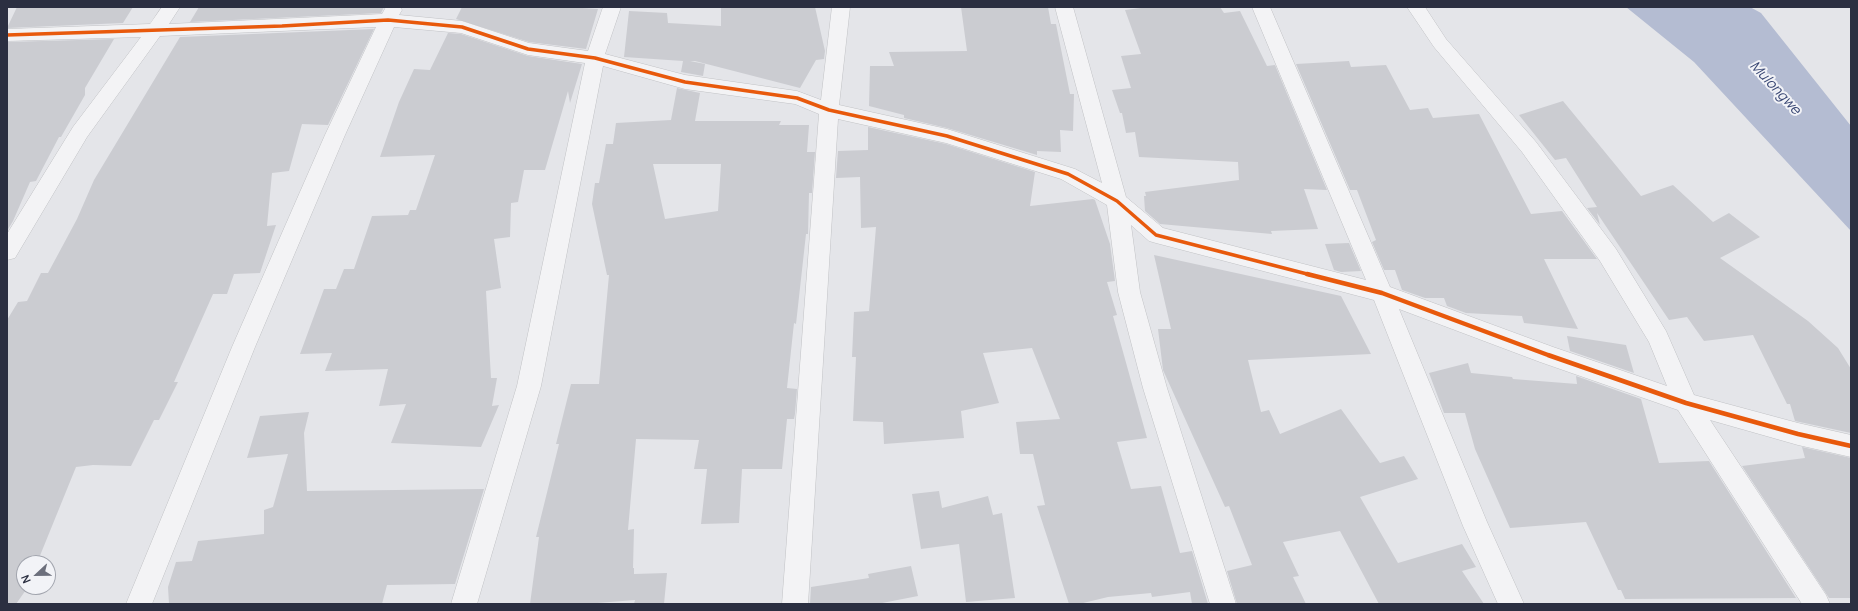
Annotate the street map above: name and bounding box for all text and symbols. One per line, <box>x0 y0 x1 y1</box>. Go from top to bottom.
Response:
water label: Mulongwe <box>1746 58 1804 118</box>
north arrow <box>16 555 56 595</box>
text: N <box>17 573 34 586</box>

